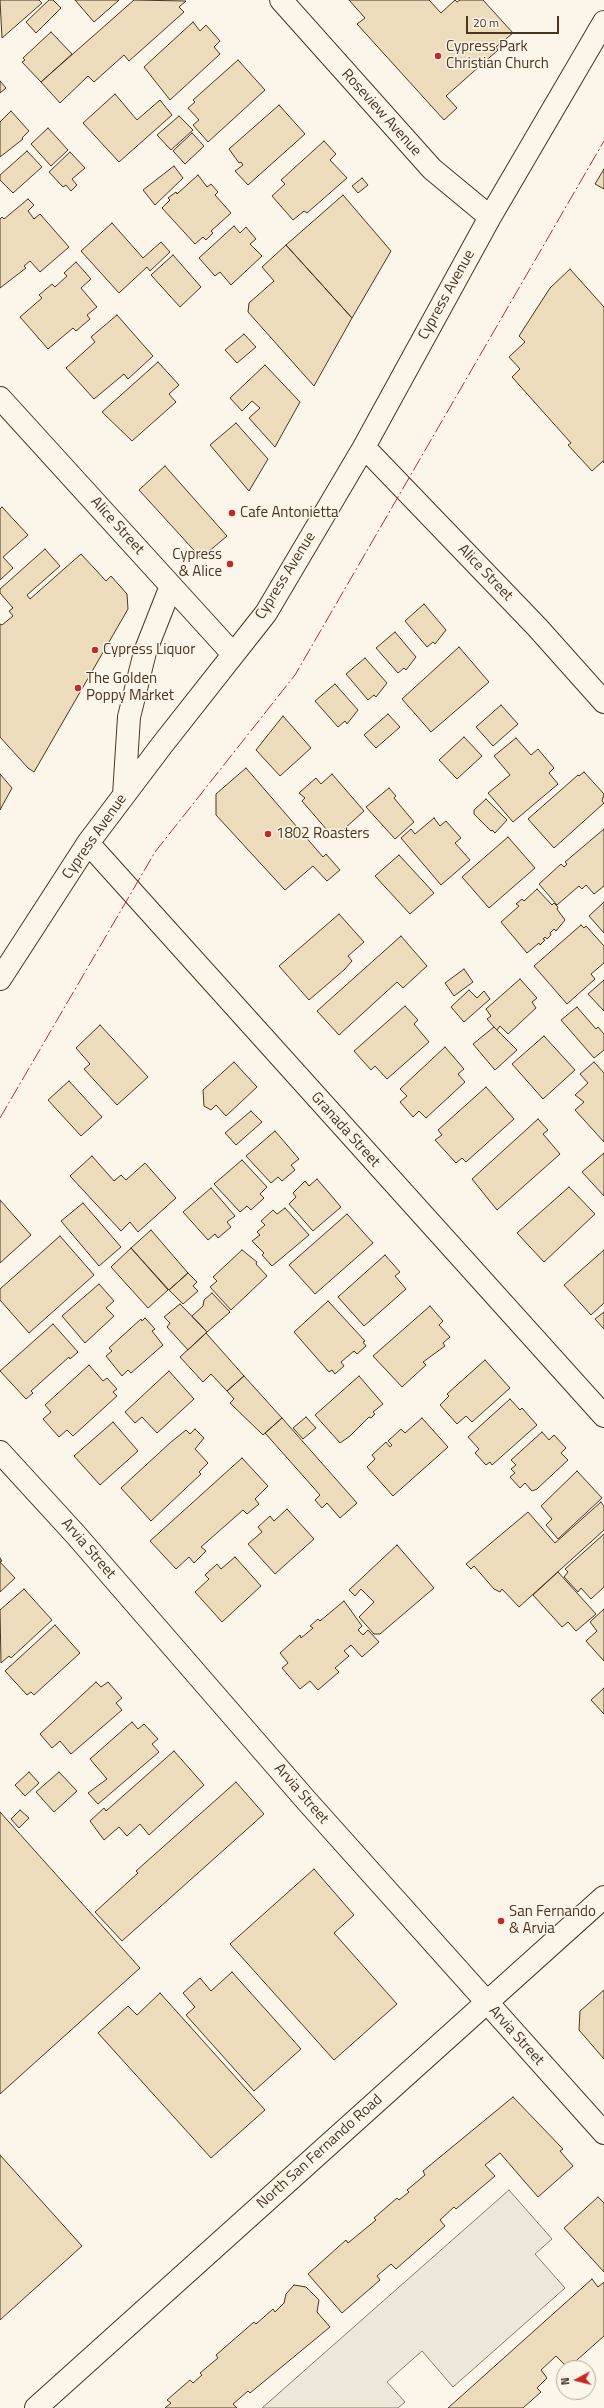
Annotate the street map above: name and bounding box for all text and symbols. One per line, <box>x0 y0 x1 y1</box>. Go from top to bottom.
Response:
scale bar <box>468 8 561 34</box>
text: 20 m <box>473 13 499 32</box>
place label: Cypress Park Christian Church <box>446 38 549 73</box>
marker: Cypress Park Christian Church <box>433 51 443 61</box>
street label: Roseview Avenue <box>337 66 425 160</box>
street label: Cypress Avenue <box>415 247 479 343</box>
street label: Alice Street <box>86 493 148 559</box>
place label: Cafe Antonietta <box>240 504 338 522</box>
marker: Cafe Antonietta <box>227 508 237 518</box>
street label: Cypress Avenue <box>252 529 320 623</box>
street label: Alice Street <box>454 541 516 605</box>
place label: Cypress & Alice <box>172 546 222 581</box>
marker: Cypress & Alice <box>225 559 235 569</box>
place label: Cypress Liquor <box>103 641 195 659</box>
marker: Cypress Liquor <box>90 645 100 655</box>
place label: The Golden Poppy Market <box>86 670 174 705</box>
marker: The Golden Poppy Market <box>73 683 83 693</box>
street label: Cypress Avenue <box>59 791 131 883</box>
place label: 1802 Roasters <box>276 825 369 843</box>
marker: 1802 Roasters <box>263 829 273 839</box>
street label: Granada Street <box>307 1089 383 1171</box>
street label: Arvia Street <box>57 1515 119 1583</box>
street label: Arvia Street <box>270 1760 332 1828</box>
place label: San Fernando & Arvia <box>509 1903 596 1938</box>
marker: San Fernando & Arvia <box>496 1916 506 1926</box>
street label: Arvia Street <box>485 2002 547 2070</box>
street label: North San Fernando Road <box>254 2091 386 2213</box>
north arrow <box>556 2360 596 2400</box>
text: N <box>557 2377 573 2386</box>

